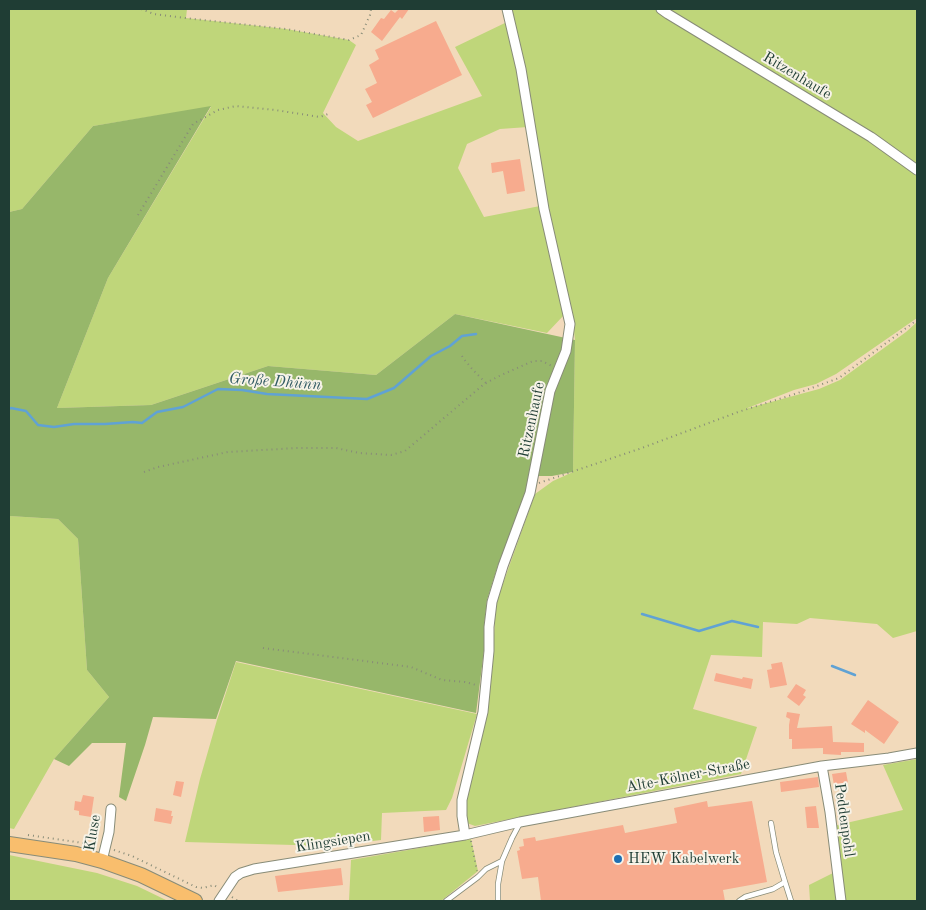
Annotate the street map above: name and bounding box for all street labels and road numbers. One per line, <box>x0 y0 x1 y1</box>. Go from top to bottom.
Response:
street label: Ritzenhaufe <box>759 48 835 104</box>
street label: Ritzenhaufe <box>515 380 549 460</box>
street label: Alte-Kölner-Straße <box>625 755 751 797</box>
street label: Peddenpohl <box>830 782 858 858</box>
street label: Kluse <box>81 813 105 853</box>
street label: Klingsiepen <box>294 827 372 857</box>

